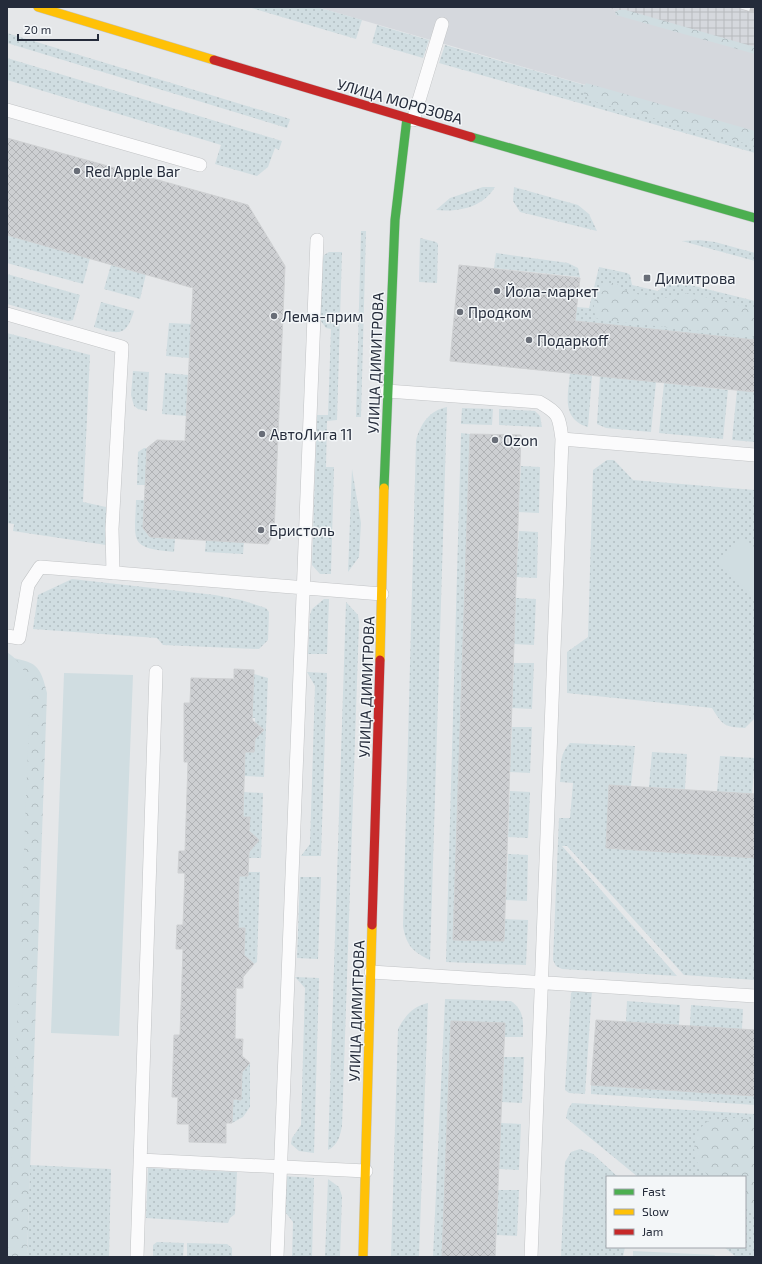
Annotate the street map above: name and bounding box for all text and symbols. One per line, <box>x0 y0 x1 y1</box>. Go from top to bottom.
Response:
scale bar <box>18 16 98 42</box>
text: 20 m <box>24 22 51 36</box>
street label: УЛИЦА МОРОЗОВА <box>335 74 465 128</box>
place label: Red Apple Bar <box>85 162 180 180</box>
marker: Red Apple Bar <box>72 166 82 176</box>
place label: Димитрова <box>655 269 735 287</box>
marker: Димитрова <box>642 273 652 283</box>
place label: Йола-маркет <box>505 282 599 300</box>
marker: Йола-маркет <box>492 286 502 296</box>
street label: УЛИЦА ДИМИТРОВА <box>364 291 386 434</box>
place label: Продком <box>468 303 532 321</box>
place label: Лема-прим <box>282 307 364 325</box>
marker: Продком <box>455 307 465 317</box>
marker: Лема-прим <box>269 311 279 321</box>
place label: Подаркоff <box>537 331 609 349</box>
marker: Подаркоff <box>524 335 534 345</box>
place label: АвтоЛига 11 <box>270 425 352 443</box>
marker: АвтоЛига 11 <box>257 429 267 439</box>
place label: Ozon <box>503 431 538 449</box>
marker: Ozon <box>490 435 500 445</box>
place label: Бристоль <box>269 521 335 539</box>
marker: Бристоль <box>256 525 266 535</box>
street label: УЛИЦА ДИМИТРОВА <box>355 615 377 758</box>
street label: УЛИЦА ДИМИТРОВА <box>345 939 367 1082</box>
legend <box>606 1176 746 1248</box>
text: Fast <box>642 1184 666 1198</box>
text: Slow <box>642 1204 669 1218</box>
text: Jam <box>642 1224 663 1238</box>

